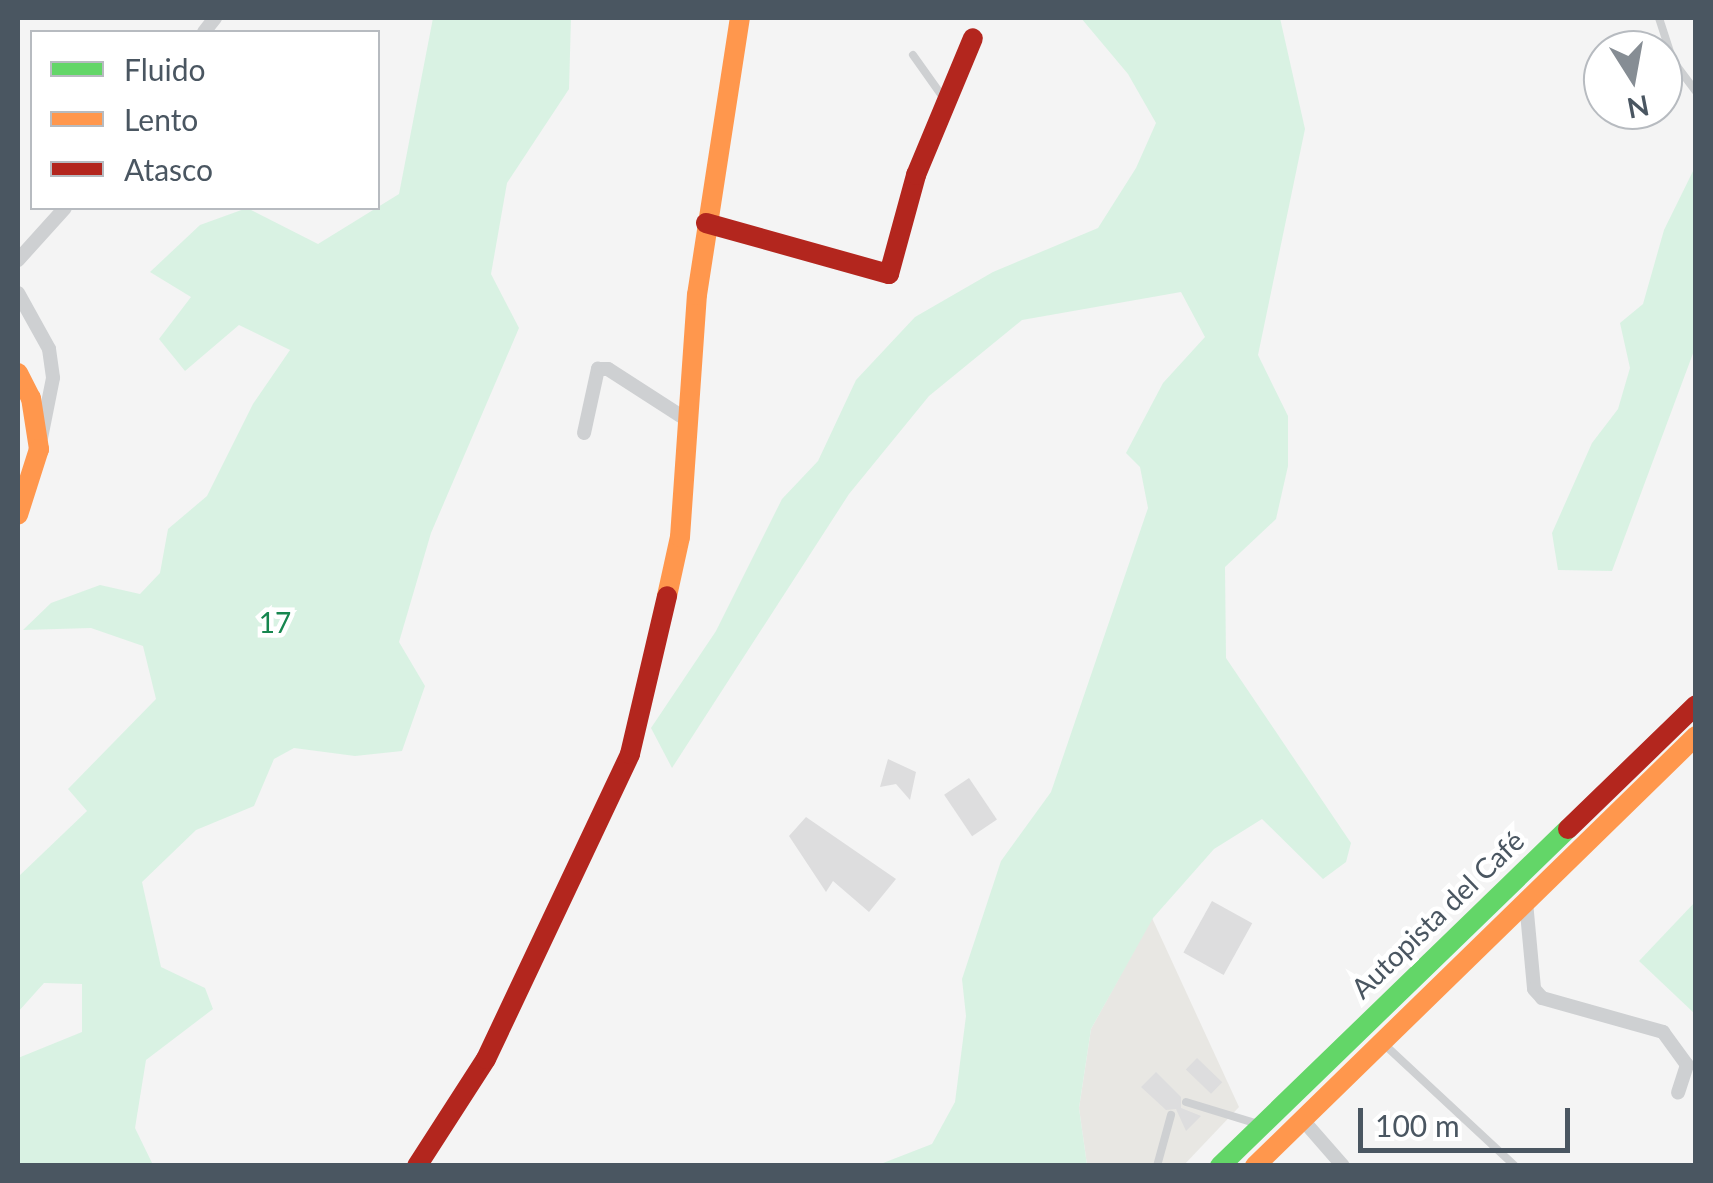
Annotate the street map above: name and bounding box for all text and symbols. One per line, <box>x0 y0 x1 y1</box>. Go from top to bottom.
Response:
legend <box>30 30 380 210</box>
north arrow <box>1583 30 1683 130</box>
text: Fluido <box>124 51 206 87</box>
text: N <box>1625 89 1652 126</box>
text: Lento <box>124 101 198 137</box>
text: Atasco <box>124 151 213 187</box>
park label: 17 <box>259 605 291 639</box>
street label: Autopista del Café <box>1344 823 1530 1005</box>
scale bar <box>1363 1088 1576 1150</box>
text: 100 m <box>1375 1107 1460 1143</box>

